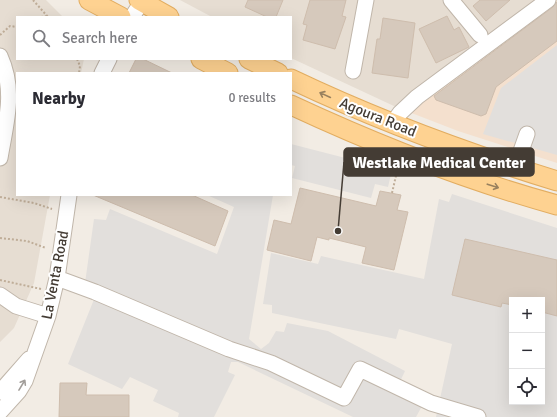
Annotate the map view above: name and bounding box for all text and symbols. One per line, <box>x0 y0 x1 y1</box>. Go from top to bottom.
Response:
search box <box>16 16 292 60</box>
icon: search <box>30 27 52 49</box>
text: Search here <box>62 29 138 47</box>
text: Nearby <box>32 88 85 109</box>
text: 0 results <box>228 90 276 106</box>
one-way arrow <box>319 91 331 98</box>
street label: Agoura Road <box>337 93 419 141</box>
callout: Westlake Medical Center <box>344 148 534 176</box>
text: Westlake Medical Center <box>352 153 526 173</box>
one-way arrow <box>487 182 499 190</box>
street label: La Venta Road <box>38 229 72 321</box>
map controls <box>509 297 545 405</box>
button: + <box>509 297 545 333</box>
button: − <box>509 333 545 369</box>
button: locate <box>509 369 545 405</box>
one-way arrow <box>18 380 26 391</box>

